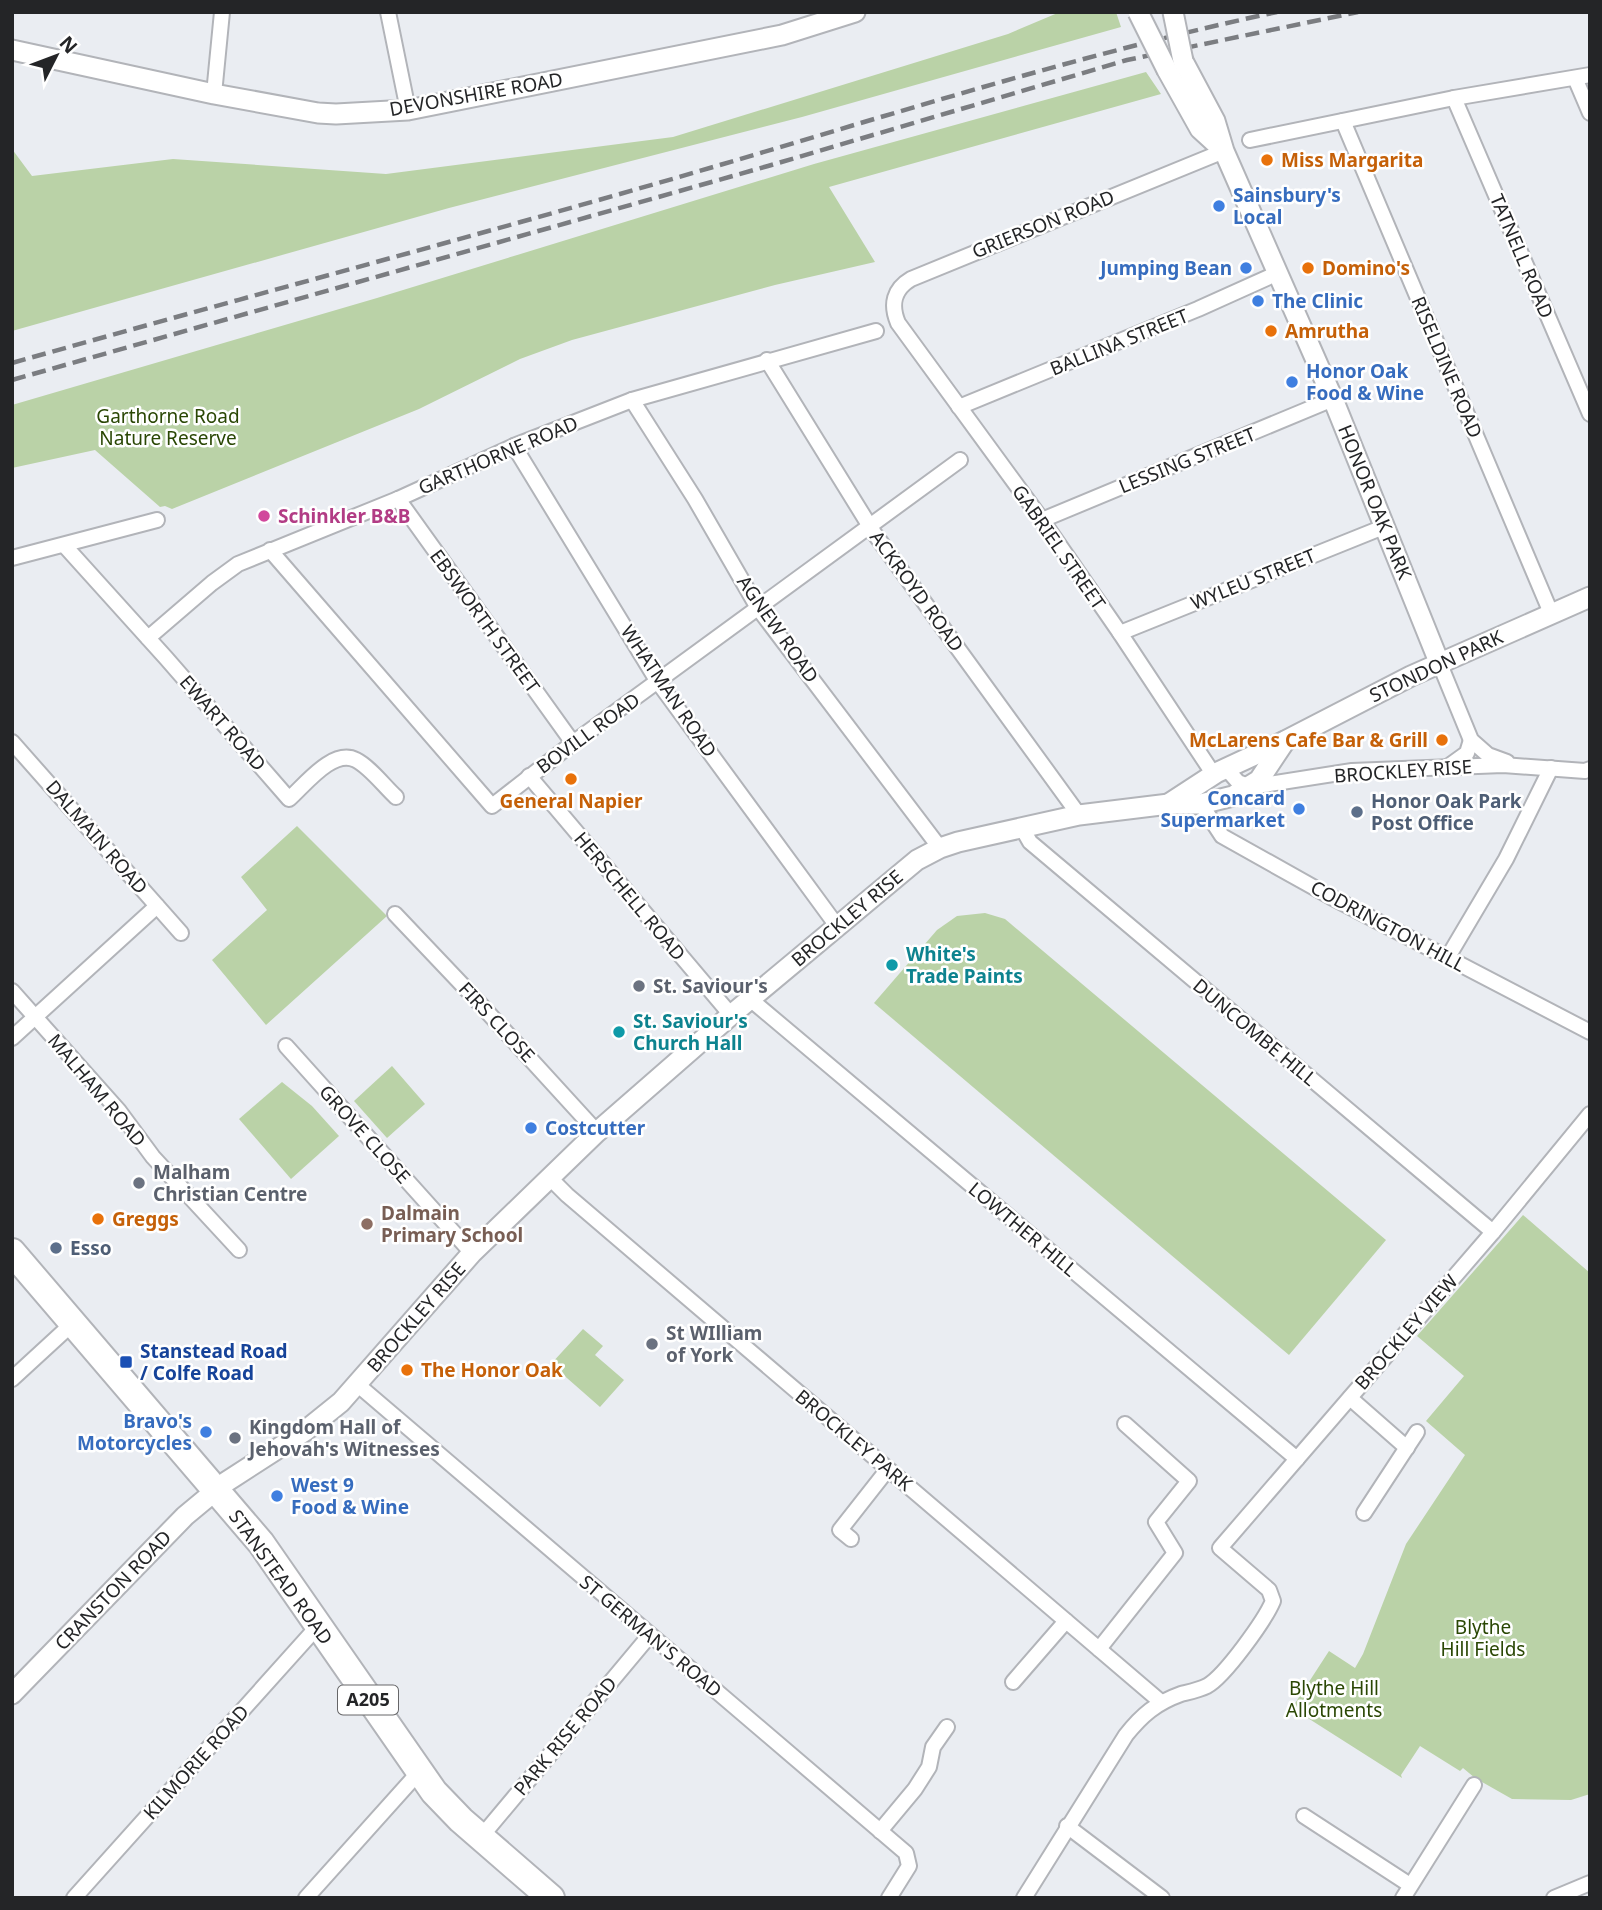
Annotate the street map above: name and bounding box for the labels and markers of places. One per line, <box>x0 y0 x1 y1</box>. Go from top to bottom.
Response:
place label: Miss Margarita <box>1281 147 1423 173</box>
marker: Miss Margarita <box>1259 152 1275 168</box>
place label: Sainsbury's Local <box>1233 182 1341 230</box>
marker: Sainsbury's Local <box>1211 198 1227 214</box>
place label: Jumping Bean <box>1098 255 1232 281</box>
place label: Domino's <box>1322 255 1410 281</box>
marker: Jumping Bean <box>1238 260 1254 276</box>
marker: Domino's <box>1300 260 1316 276</box>
place label: The Clinic <box>1272 288 1363 314</box>
marker: The Clinic <box>1250 293 1266 309</box>
place label: Amrutha <box>1285 318 1370 344</box>
marker: Amrutha <box>1263 323 1279 339</box>
place label: Honor Oak Food & Wine <box>1306 358 1424 406</box>
marker: Honor Oak Food & Wine <box>1284 374 1300 390</box>
place label: Schinkler B&B <box>278 503 410 529</box>
marker: Schinkler B&B <box>256 508 272 524</box>
place label: McLarens Cafe Bar & Grill <box>1189 727 1428 753</box>
marker: McLarens Cafe Bar & Grill <box>1434 732 1450 748</box>
marker: General Napier <box>563 771 579 787</box>
place label: Concard Supermarket <box>1161 785 1285 833</box>
place label: General Napier <box>499 788 643 814</box>
place label: Honor Oak Park Post Office <box>1371 788 1522 836</box>
marker: Concard Supermarket <box>1291 801 1307 817</box>
marker: Honor Oak Park Post Office <box>1349 804 1365 820</box>
place label: White's Trade Paints <box>906 941 1023 989</box>
marker: White's Trade Paints <box>884 957 900 973</box>
place label: St. Saviour's <box>653 973 768 999</box>
marker: St. Saviour's <box>631 978 647 994</box>
place label: St. Saviour's Church Hall <box>633 1008 748 1056</box>
marker: St. Saviour's Church Hall <box>611 1024 627 1040</box>
place label: Costcutter <box>545 1115 646 1141</box>
marker: Costcutter <box>523 1120 539 1136</box>
place label: Malham Christian Centre <box>153 1159 307 1207</box>
marker: Malham Christian Centre <box>131 1175 147 1191</box>
place label: Dalmain Primary School <box>381 1200 523 1248</box>
place label: Greggs <box>112 1206 179 1232</box>
marker: Greggs <box>90 1211 106 1227</box>
marker: Dalmain Primary School <box>359 1216 375 1232</box>
place label: Esso <box>70 1235 112 1261</box>
marker: Esso <box>48 1240 64 1256</box>
place label: St WIlliam of York <box>666 1320 762 1368</box>
marker: St WIlliam of York <box>644 1336 660 1352</box>
place label: Stanstead Road / Colfe Road <box>140 1338 288 1386</box>
marker: Stanstead Road / Colfe Road <box>118 1354 134 1370</box>
place label: The Honor Oak <box>421 1357 563 1383</box>
marker: The Honor Oak <box>399 1362 415 1378</box>
place label: Bravo's Motorcycles <box>77 1408 192 1456</box>
place label: Kingdom Hall of Jehovah's Witnesses <box>247 1414 440 1462</box>
marker: Bravo's Motorcycles <box>198 1424 214 1440</box>
marker: Kingdom Hall of Jehovah's Witnesses <box>227 1430 243 1446</box>
place label: West 9 Food & Wine <box>291 1472 409 1520</box>
marker: West 9 Food & Wine <box>269 1488 285 1504</box>

